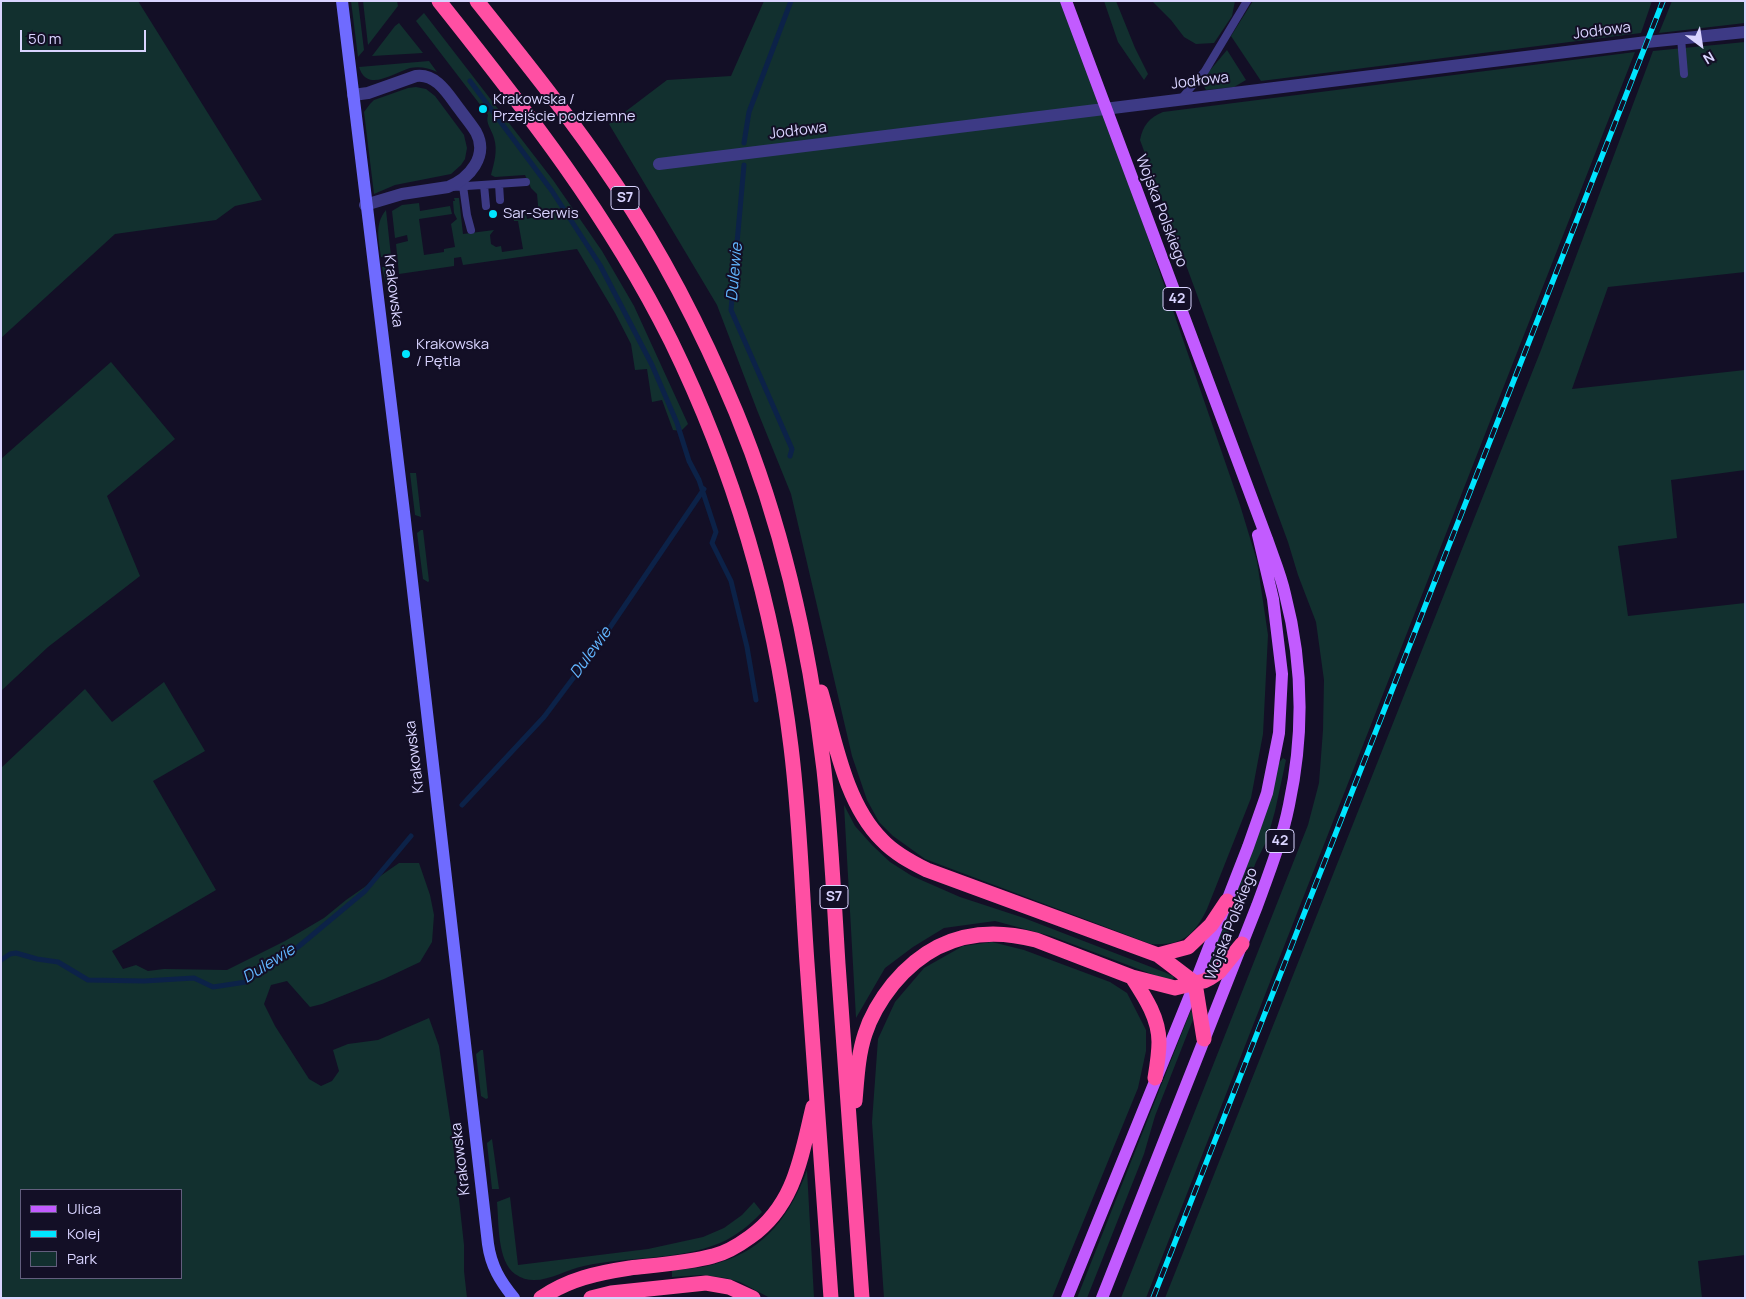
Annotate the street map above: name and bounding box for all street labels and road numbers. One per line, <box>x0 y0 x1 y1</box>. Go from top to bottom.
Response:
street label: Jodłowa <box>1572 19 1632 43</box>
street label: Jodłowa <box>1170 69 1230 93</box>
street label: Jodłowa <box>768 119 828 143</box>
street label: Wojska Polskiego <box>1131 152 1191 270</box>
road number: S7 <box>611 187 639 210</box>
street label: Krakowska <box>380 254 406 328</box>
road number: 42 <box>1163 288 1191 310</box>
street label: Krakowska <box>402 720 428 794</box>
road number: 42 <box>1266 829 1294 852</box>
street label: Wojska Polskiego <box>1202 865 1262 983</box>
road number: S7 <box>820 886 848 909</box>
street label: Krakowska <box>448 1122 474 1196</box>

